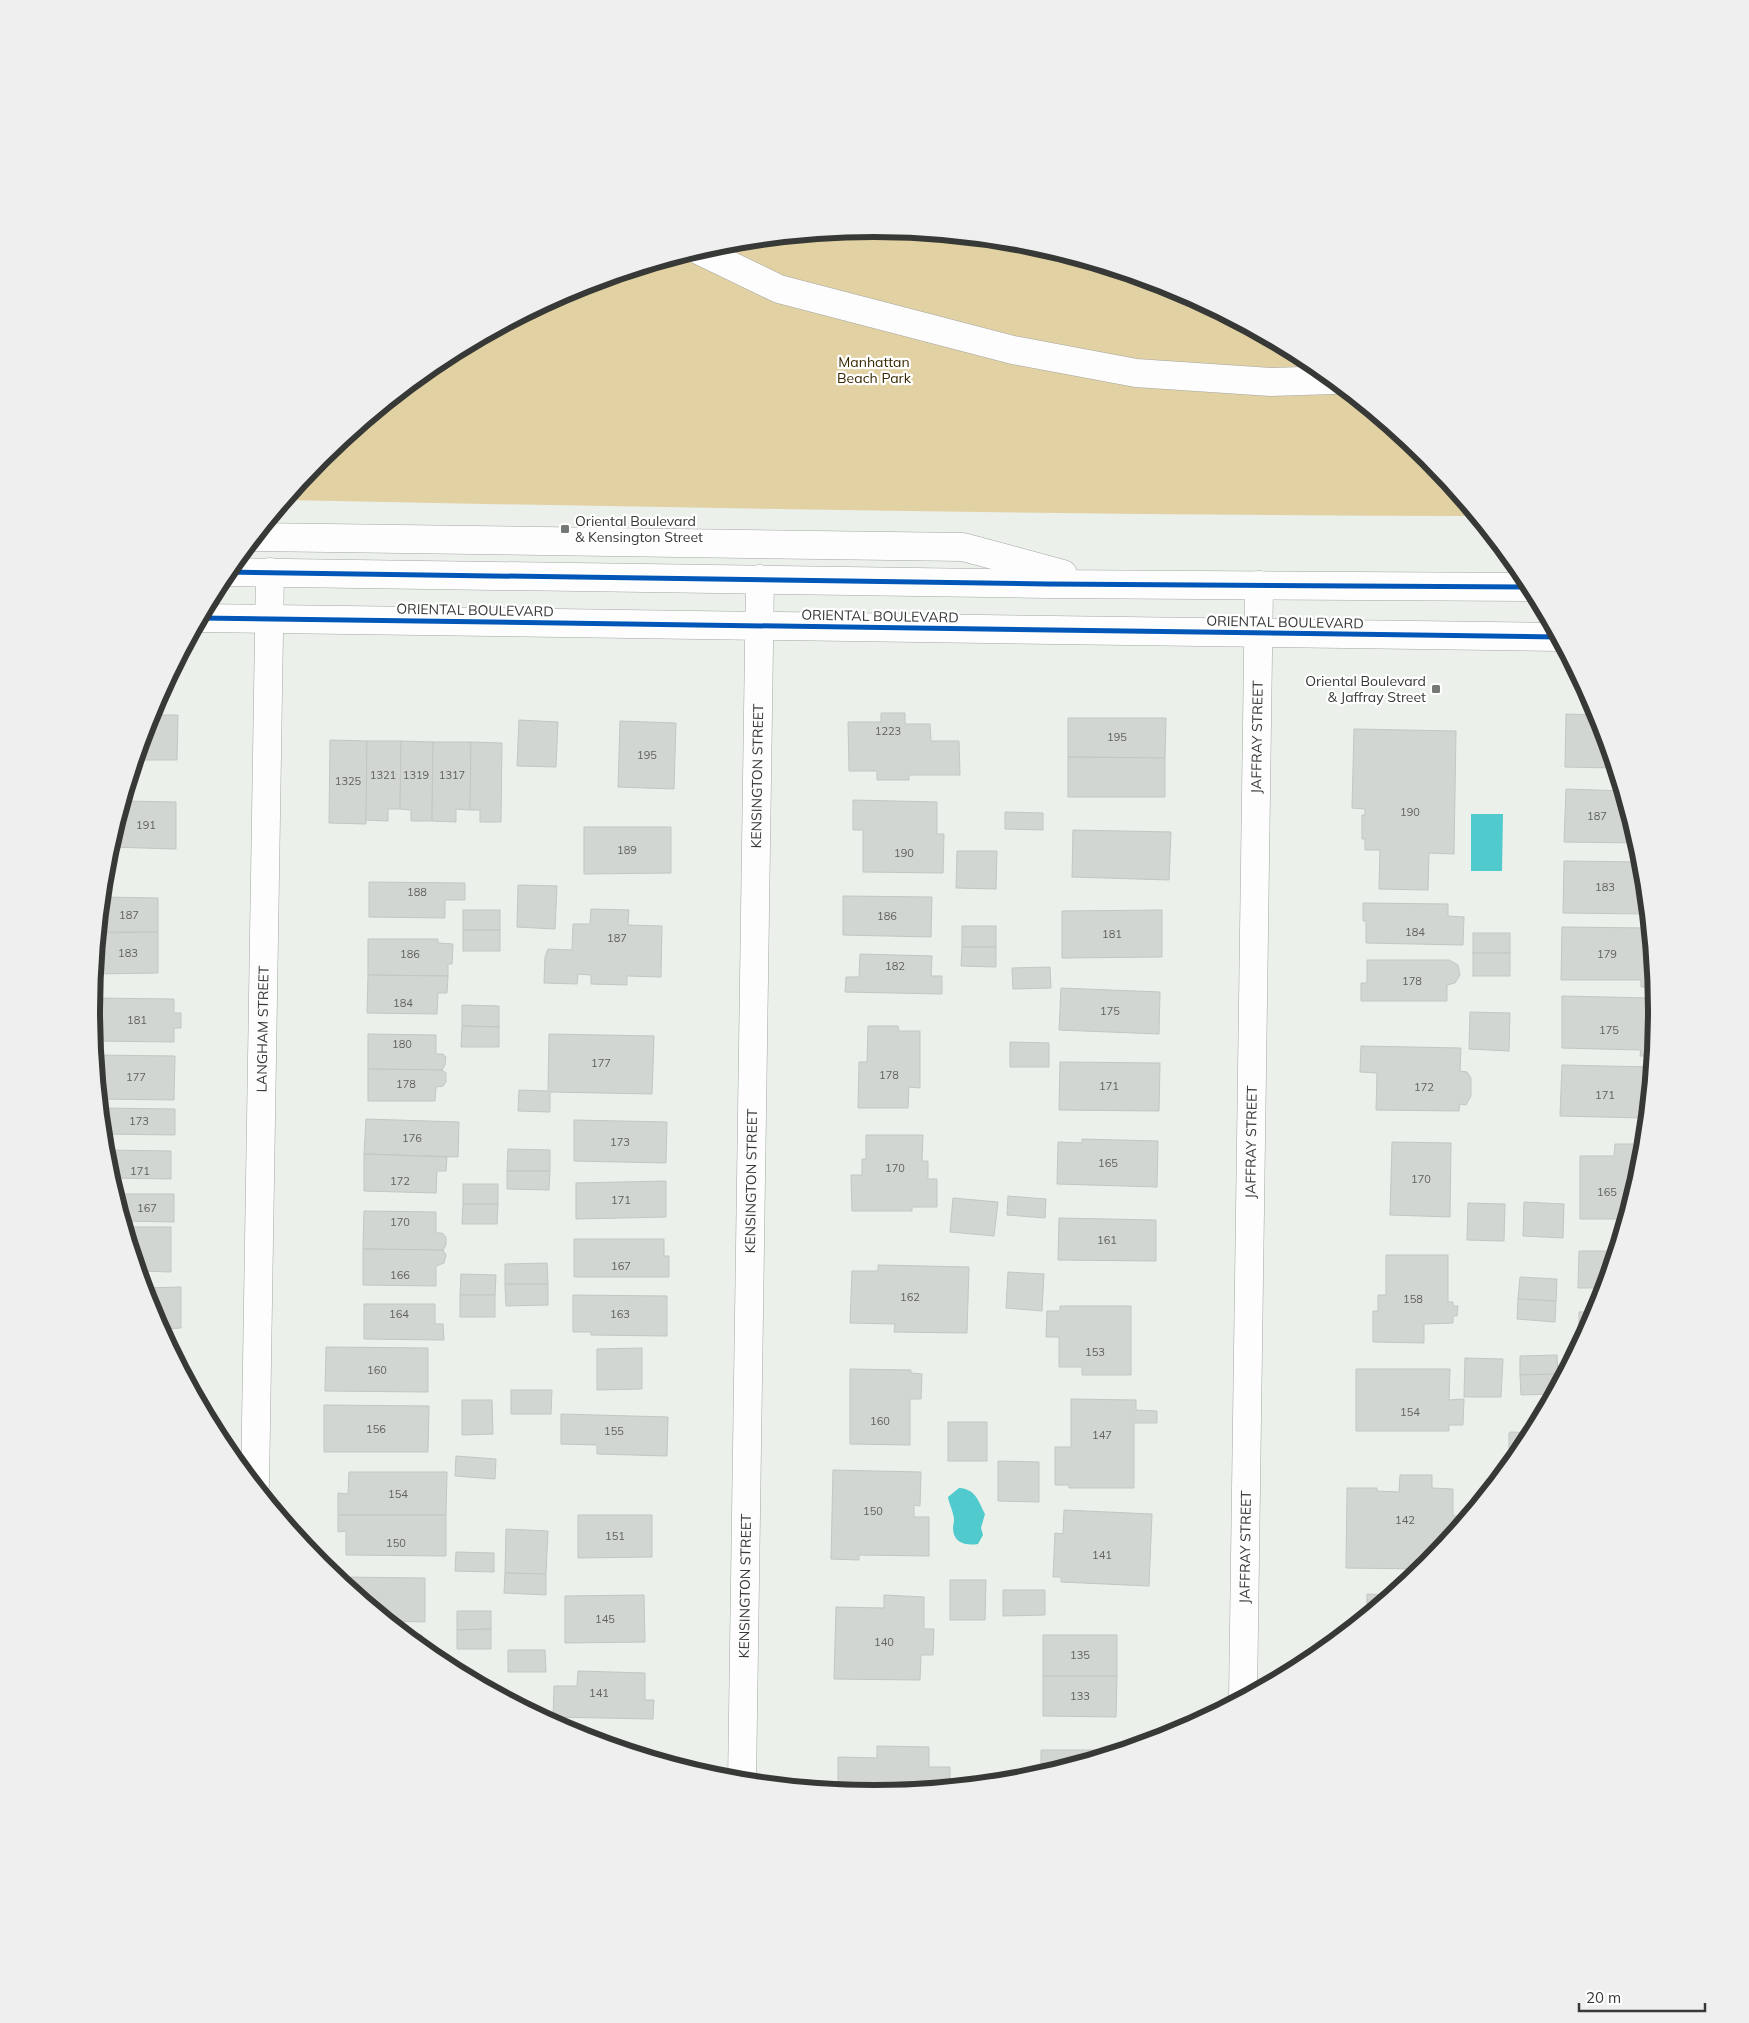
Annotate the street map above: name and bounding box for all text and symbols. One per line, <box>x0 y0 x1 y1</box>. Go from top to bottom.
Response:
park label: Manhattan Beach Park <box>837 353 912 387</box>
place label: Oriental Boulevard & Kensington Street <box>575 512 703 546</box>
marker: Oriental Boulevard & Kensington Street <box>559 523 571 535</box>
street label: ORIENTAL BOULEVARD <box>396 600 554 620</box>
street label: ORIENTAL BOULEVARD <box>801 606 959 626</box>
street label: ORIENTAL BOULEVARD <box>1206 612 1364 632</box>
place label: Oriental Boulevard & Jaffray Street <box>1305 672 1426 706</box>
street label: JAFFRAY STREET <box>1247 680 1267 794</box>
marker: Oriental Boulevard & Jaffray Street <box>1430 683 1442 695</box>
street label: KENSINGTON STREET <box>747 703 767 849</box>
house number: 1223 <box>875 724 901 738</box>
house number: 195 <box>1107 730 1127 744</box>
house number: 195 <box>637 748 657 762</box>
house number: 1321 <box>370 768 396 782</box>
house number: 1319 <box>403 768 429 782</box>
house number: 1317 <box>439 768 465 782</box>
house number: 1325 <box>335 774 362 788</box>
house number: 190 <box>1400 805 1420 819</box>
house number: 187 <box>1587 809 1607 823</box>
house number: 191 <box>136 818 156 832</box>
house number: 189 <box>617 843 637 857</box>
house number: 190 <box>894 846 914 860</box>
house number: 183 <box>1595 880 1615 894</box>
house number: 188 <box>407 885 427 899</box>
house number: 187 <box>119 908 139 922</box>
house number: 186 <box>877 909 897 923</box>
house number: 184 <box>1405 925 1425 939</box>
house number: 181 <box>1102 927 1122 941</box>
house number: 187 <box>607 931 627 945</box>
house number: 183 <box>118 946 138 960</box>
house number: 186 <box>400 947 420 961</box>
house number: 179 <box>1597 947 1617 961</box>
house number: 182 <box>885 959 905 973</box>
street label: LANGHAM STREET <box>252 965 273 1092</box>
house number: 178 <box>1402 974 1422 988</box>
house number: 184 <box>393 996 413 1010</box>
house number: 175 <box>1100 1004 1120 1018</box>
house number: 181 <box>127 1013 147 1027</box>
house number: 175 <box>1599 1023 1619 1037</box>
house number: 180 <box>392 1037 412 1051</box>
house number: 177 <box>591 1056 611 1070</box>
house number: 178 <box>879 1068 899 1082</box>
house number: 177 <box>126 1070 146 1084</box>
house number: 178 <box>396 1077 416 1091</box>
house number: 171 <box>1099 1079 1119 1093</box>
house number: 172 <box>1414 1080 1434 1094</box>
street label: JAFFRAY STREET <box>1241 1085 1261 1199</box>
house number: 171 <box>1595 1088 1615 1102</box>
street label: KENSINGTON STREET <box>741 1108 761 1254</box>
house number: 173 <box>129 1114 149 1128</box>
house number: 176 <box>402 1131 422 1145</box>
house number: 173 <box>610 1135 630 1149</box>
house number: 165 <box>1098 1156 1118 1170</box>
house number: 170 <box>885 1161 905 1175</box>
house number: 171 <box>130 1164 150 1178</box>
house number: 170 <box>1411 1172 1431 1186</box>
house number: 172 <box>390 1174 410 1188</box>
house number: 165 <box>1597 1185 1617 1199</box>
house number: 171 <box>611 1193 631 1207</box>
house number: 167 <box>137 1201 157 1215</box>
house number: 170 <box>390 1215 410 1229</box>
house number: 161 <box>1097 1233 1117 1247</box>
house number: 167 <box>611 1259 631 1273</box>
house number: 166 <box>390 1268 410 1282</box>
house number: 162 <box>900 1290 920 1304</box>
house number: 158 <box>1403 1292 1423 1306</box>
house number: 164 <box>389 1307 409 1321</box>
house number: 163 <box>610 1307 630 1321</box>
house number: 153 <box>1085 1345 1105 1359</box>
house number: 160 <box>367 1363 387 1377</box>
house number: 154 <box>1400 1405 1420 1419</box>
house number: 160 <box>870 1414 890 1428</box>
house number: 156 <box>366 1422 386 1436</box>
house number: 155 <box>604 1424 624 1438</box>
house number: 147 <box>1092 1428 1112 1442</box>
house number: 154 <box>388 1487 408 1501</box>
street label: JAFFRAY STREET <box>1235 1490 1255 1604</box>
house number: 150 <box>863 1504 883 1518</box>
street label: KENSINGTON STREET <box>735 1513 755 1659</box>
house number: 142 <box>1395 1513 1415 1527</box>
house number: 151 <box>605 1529 625 1543</box>
house number: 150 <box>386 1536 406 1550</box>
house number: 141 <box>1092 1548 1112 1562</box>
house number: 145 <box>595 1612 615 1626</box>
house number: 140 <box>874 1635 894 1649</box>
house number: 135 <box>1070 1648 1090 1662</box>
house number: 141 <box>589 1686 609 1700</box>
house number: 133 <box>1070 1689 1090 1703</box>
scale bar <box>1579 1980 1705 2012</box>
text: 20 m <box>1586 1988 1621 2007</box>

